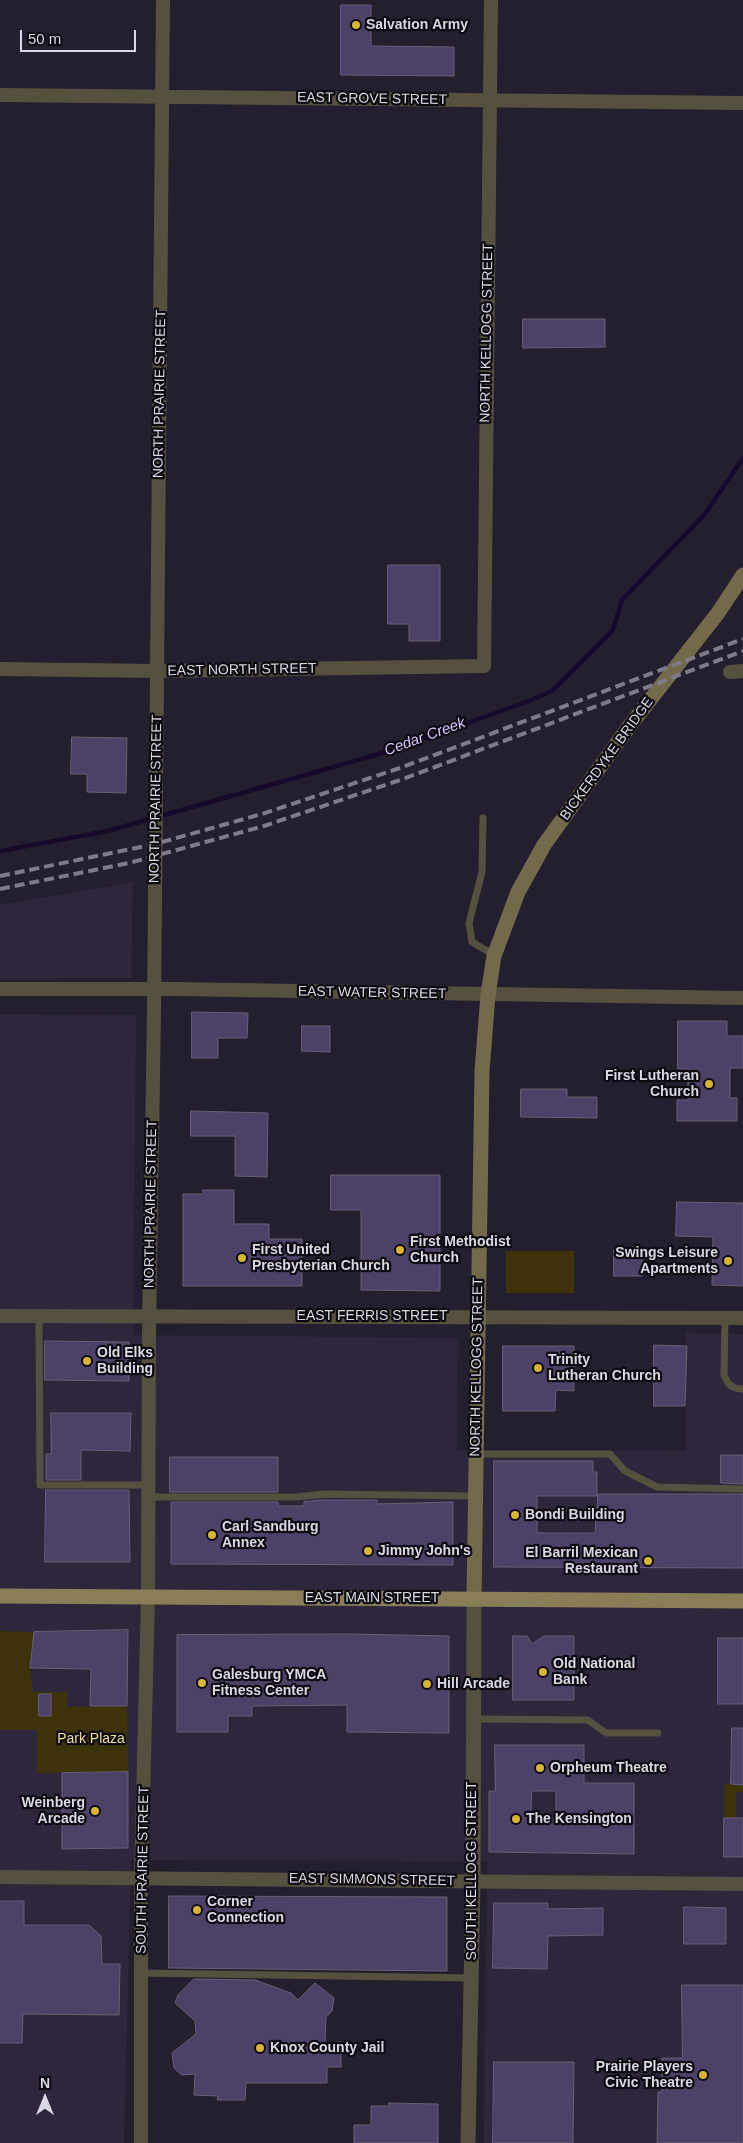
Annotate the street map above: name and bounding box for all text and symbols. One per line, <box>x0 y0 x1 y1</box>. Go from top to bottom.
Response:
place label: Salvation Army <box>366 17 468 33</box>
marker: Salvation Army <box>350 19 362 31</box>
scale bar <box>22 20 139 52</box>
text: 50 m <box>28 30 61 47</box>
street label: EAST GROVE STREET <box>297 89 447 109</box>
street label: NORTH KELLOGG STREET <box>477 243 497 423</box>
street label: NORTH PRAIRIE STREET <box>150 310 170 478</box>
street label: EAST NORTH STREET <box>167 660 317 680</box>
street label: BICKERDYKE BRIDGE <box>557 694 657 824</box>
water label: Cedar Creek <box>382 714 468 760</box>
street label: NORTH PRAIRIE STREET <box>146 715 166 883</box>
street label: EAST WATER STREET <box>298 983 446 1003</box>
place label: First Lutheran Church <box>605 1068 699 1100</box>
marker: First Lutheran Church <box>703 1078 715 1090</box>
street label: NORTH PRAIRIE STREET <box>141 1120 161 1288</box>
place label: First Methodist Church <box>410 1234 510 1266</box>
place label: First United Presbyterian Church <box>252 1242 390 1274</box>
marker: First Methodist Church <box>394 1244 406 1256</box>
place label: Swings Leisure Apartments <box>615 1245 718 1278</box>
marker: First United Presbyterian Church <box>236 1252 248 1264</box>
marker: Swings Leisure Apartments <box>722 1255 734 1267</box>
street label: NORTH KELLOGG STREET <box>467 1277 487 1457</box>
street label: EAST FERRIS STREET <box>297 1308 447 1324</box>
place label: Old Elks Building <box>97 1345 153 1378</box>
place label: Trinity Lutheran Church <box>548 1352 661 1384</box>
marker: Old Elks Building <box>81 1355 93 1367</box>
marker: Trinity Lutheran Church <box>532 1362 544 1374</box>
place label: Bondi Building <box>525 1507 625 1523</box>
marker: Bondi Building <box>509 1509 521 1521</box>
place label: Carl Sandburg Annex <box>222 1519 318 1551</box>
marker: Carl Sandburg Annex <box>206 1529 218 1541</box>
place label: Jimmy John's <box>378 1543 471 1559</box>
marker: Jimmy John's <box>362 1545 374 1557</box>
place label: El Barril Mexican Restaurant <box>525 1545 638 1578</box>
marker: El Barril Mexican Restaurant <box>642 1555 654 1567</box>
street label: EAST MAIN STREET <box>305 1590 439 1606</box>
place label: Old National Bank <box>553 1656 635 1688</box>
marker: Old National Bank <box>537 1666 549 1678</box>
place label: Galesburg YMCA Fitness Center <box>212 1667 326 1700</box>
place label: Hill Arcade <box>437 1676 510 1692</box>
marker: Galesburg YMCA Fitness Center <box>196 1677 208 1689</box>
marker: Hill Arcade <box>421 1678 433 1690</box>
park label: Park Plaza <box>57 1731 125 1747</box>
place label: Orpheum Theatre <box>550 1760 667 1776</box>
marker: Orpheum Theatre <box>534 1762 546 1774</box>
street label: SOUTH KELLOGG STREET <box>464 1782 480 1960</box>
street label: SOUTH PRAIRIE STREET <box>133 1786 153 1954</box>
place label: Weinberg Arcade <box>21 1795 85 1828</box>
marker: Weinberg Arcade <box>89 1805 101 1817</box>
place label: The Kensington <box>526 1811 632 1827</box>
marker: The Kensington <box>510 1813 522 1825</box>
street label: EAST SIMMONS STREET <box>289 1870 455 1890</box>
place label: Corner Connection <box>207 1894 284 1926</box>
marker: Corner Connection <box>191 1904 203 1916</box>
place label: Knox County Jail <box>270 2040 384 2056</box>
marker: Knox County Jail <box>254 2042 266 2054</box>
place label: Prairie Players Civic Theatre <box>596 2059 693 2092</box>
marker: Prairie Players Civic Theatre <box>697 2069 709 2081</box>
north arrow <box>20 2073 70 2123</box>
text: N <box>40 2075 50 2091</box>

